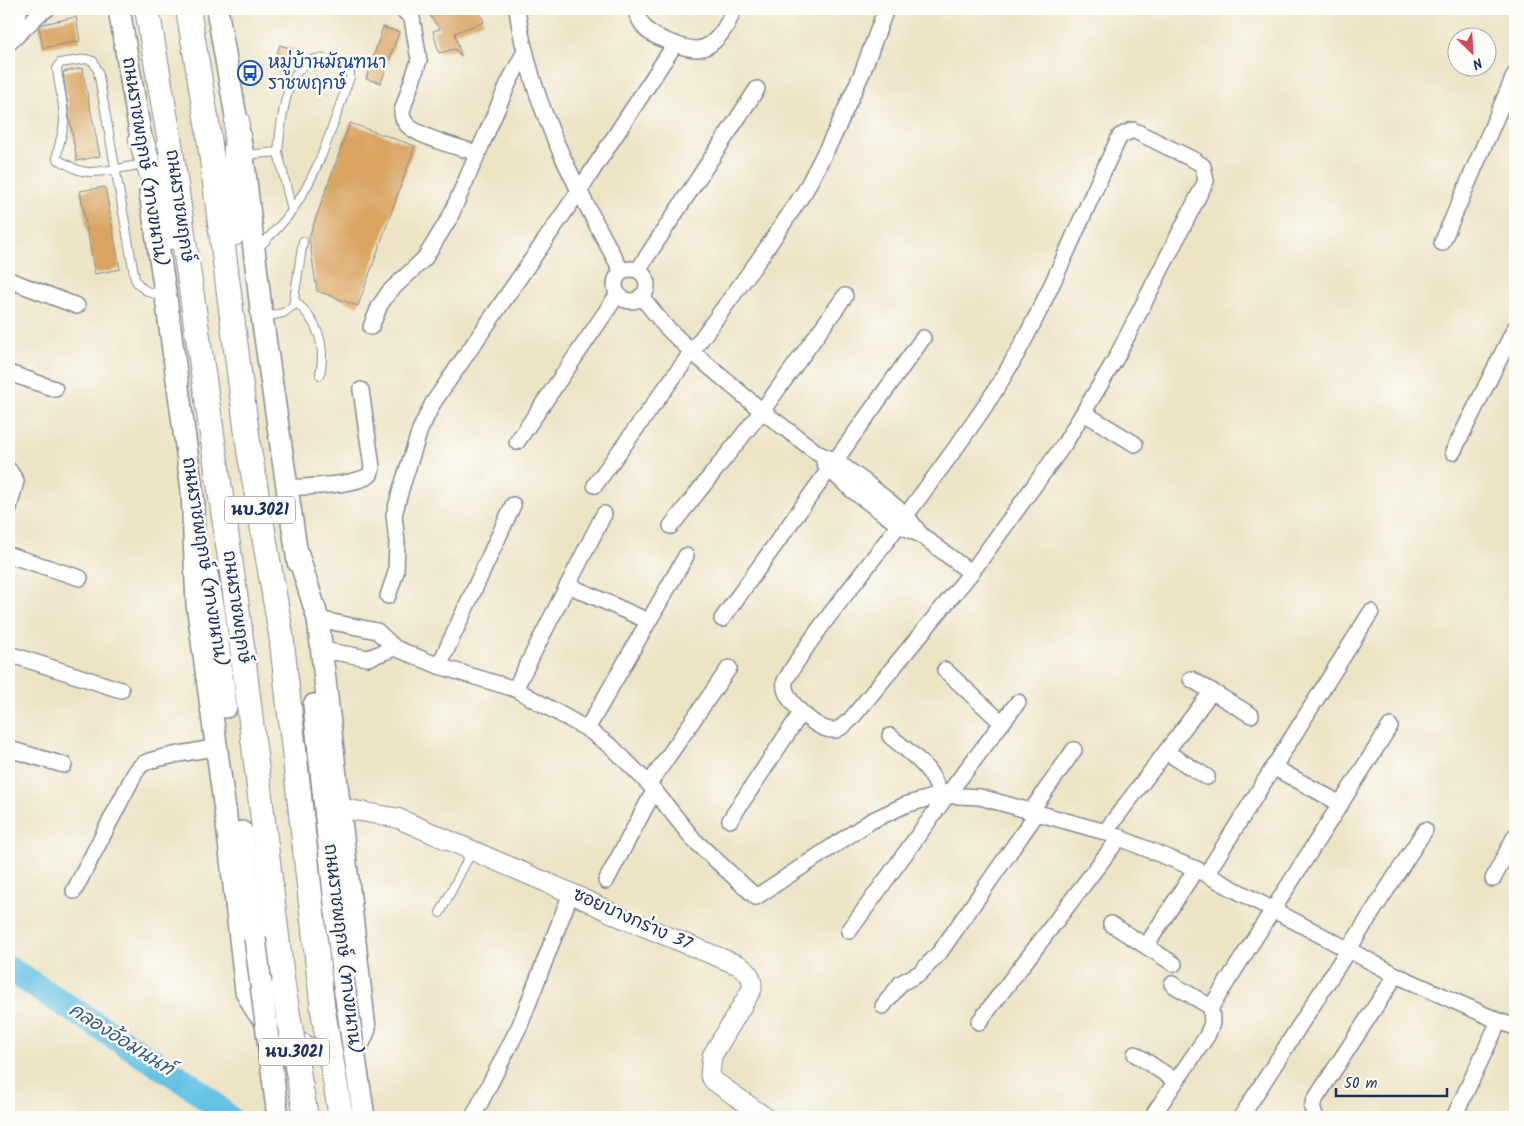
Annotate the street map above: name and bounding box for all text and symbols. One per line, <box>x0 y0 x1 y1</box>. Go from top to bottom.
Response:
north arrow <box>1446 28 1496 78</box>
place label: หมู่บ้านมัณฑนา ราชพฤกษ์ <box>268 49 386 99</box>
text: N <box>1468 51 1486 75</box>
street label: ถนนราชพฤกษ์ (ทางขนาน) <box>113 55 175 269</box>
bus stop icon: หมู่บ้านมัณฑนา ราชพฤกษ์ <box>237 60 263 86</box>
street label: ถนนราชพฤกษ์ <box>157 148 201 265</box>
street label: ถนนราชพฤกษ์ (ทางขนาน) <box>173 455 235 669</box>
road number: นบ.3021 <box>225 496 295 524</box>
street label: ถนนราชพฤกษ์ <box>214 549 258 666</box>
street label: ถนนราชพฤกษ์ (ทางขนาน) <box>315 842 369 1056</box>
street label: ซอยบางกร่าง 37 <box>568 881 697 960</box>
water label: คลองอ้อมนนท์ <box>63 996 183 1086</box>
road number: นบ.3021 <box>259 1038 329 1066</box>
scale bar <box>1336 1066 1448 1098</box>
text: 50 m <box>1344 1072 1378 1096</box>

